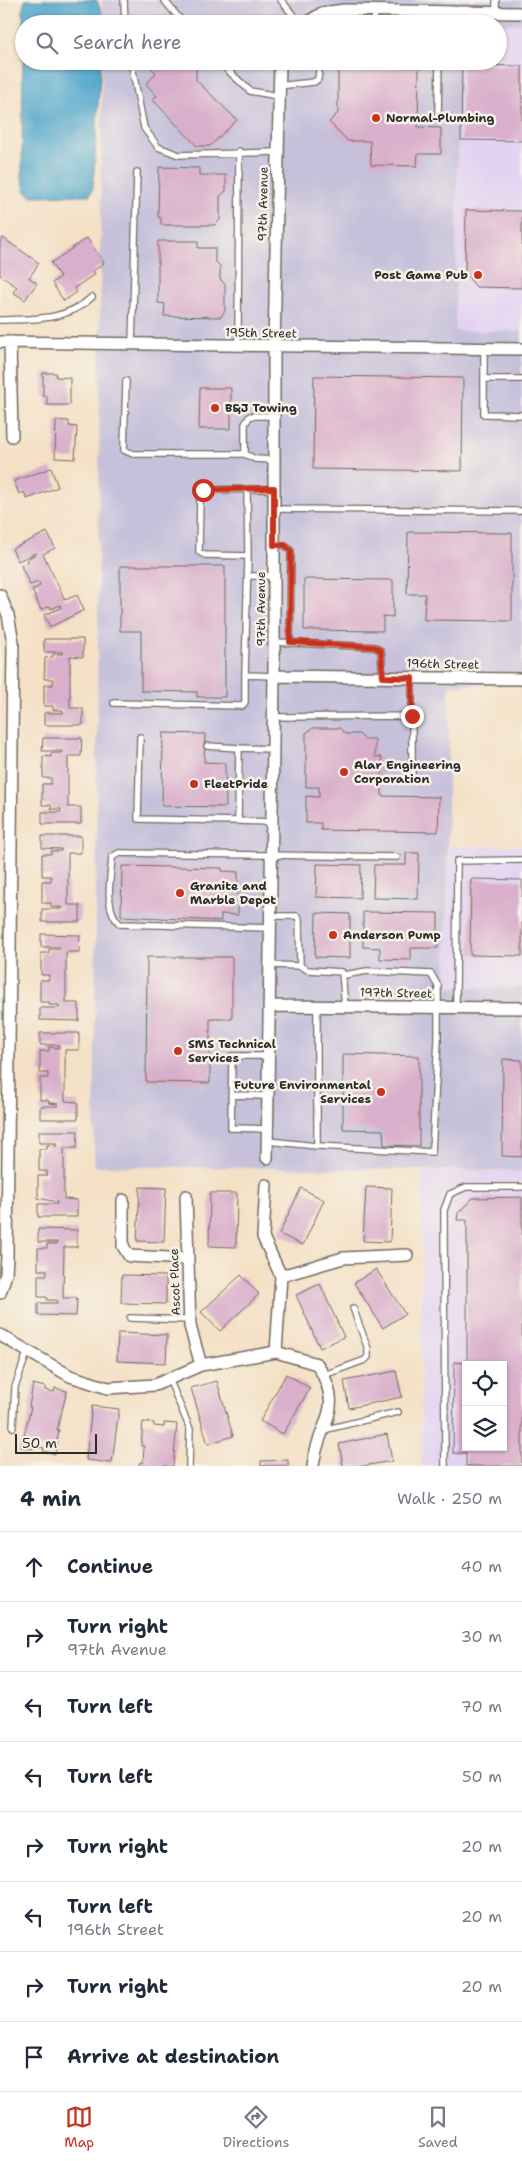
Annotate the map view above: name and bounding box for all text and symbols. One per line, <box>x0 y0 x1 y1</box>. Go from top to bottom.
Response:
search box <box>15 15 507 70</box>
icon: search <box>33 29 61 57</box>
text: Search here <box>73 30 182 55</box>
place label: Normal-Plumbing <box>386 110 494 126</box>
marker: Normal-Plumbing <box>370 112 382 124</box>
street label: 97th Avenue <box>254 166 272 242</box>
place label: Post Game Pub <box>374 267 468 283</box>
marker: Post Game Pub <box>472 269 484 281</box>
street label: 195th Street <box>225 324 297 342</box>
place label: B&J Towing <box>225 400 297 416</box>
marker: B&J Towing <box>209 402 221 414</box>
route start <box>192 479 215 502</box>
street label: 97th Avenue <box>253 571 269 646</box>
street label: 196th Street <box>406 655 480 673</box>
route end <box>401 705 424 728</box>
place label: Alar Engineering Corporation <box>354 757 461 787</box>
marker: Alar Engineering Corporation <box>338 766 350 778</box>
place label: FleetPride <box>204 776 268 792</box>
marker: FleetPride <box>188 778 200 790</box>
place label: Granite and Marble Depot <box>190 878 276 908</box>
marker: Granite and Marble Depot <box>174 887 186 899</box>
place label: Anderson Pump <box>343 927 441 943</box>
marker: Anderson Pump <box>327 929 339 941</box>
street label: 197th Street <box>360 984 432 1002</box>
place label: SMS Technical Services <box>188 1036 276 1066</box>
marker: SMS Technical Services <box>172 1045 184 1057</box>
place label: Future Environmental Services <box>234 1077 371 1107</box>
marker: Future Environmental Services <box>375 1086 387 1098</box>
street label: Ascot Place <box>166 1248 184 1316</box>
map controls <box>462 1361 507 1451</box>
button: locate <box>462 1361 507 1406</box>
button: layers <box>462 1406 507 1451</box>
scale bar <box>15 1431 98 1454</box>
text: 50 m <box>22 1434 57 1452</box>
text: 4 min <box>20 1485 81 1513</box>
text: Walk · 250 m <box>397 1488 502 1509</box>
icon: ahead <box>20 1553 48 1581</box>
text: Continue <box>67 1554 153 1579</box>
text: 40 m <box>460 1556 502 1577</box>
text: Turn right <box>67 1614 168 1639</box>
icon: right <box>20 1623 48 1651</box>
text: 30 m <box>461 1626 502 1647</box>
text: 97th Avenue <box>67 1639 167 1660</box>
icon: left <box>20 1693 48 1721</box>
text: Turn left <box>67 1694 153 1719</box>
text: 70 m <box>461 1696 502 1717</box>
icon: left <box>20 1763 48 1791</box>
text: Turn left <box>67 1764 153 1789</box>
text: 50 m <box>462 1766 502 1787</box>
icon: right <box>20 1833 48 1861</box>
text: Turn right <box>67 1834 168 1859</box>
text: 20 m <box>461 1836 502 1857</box>
text: Turn left <box>67 1894 153 1919</box>
icon: left <box>20 1903 48 1931</box>
text: 20 m <box>461 1906 502 1927</box>
text: 196th Street <box>67 1919 164 1940</box>
icon: right <box>20 1973 48 2001</box>
text: Turn right <box>67 1974 168 1999</box>
text: 20 m <box>461 1976 502 1997</box>
icon: arrive <box>20 2043 48 2071</box>
text: Arrive at destination <box>67 2044 279 2069</box>
tab: Map <box>64 2103 94 2151</box>
tab: Directions <box>223 2103 290 2151</box>
tab: Saved <box>418 2103 458 2151</box>

